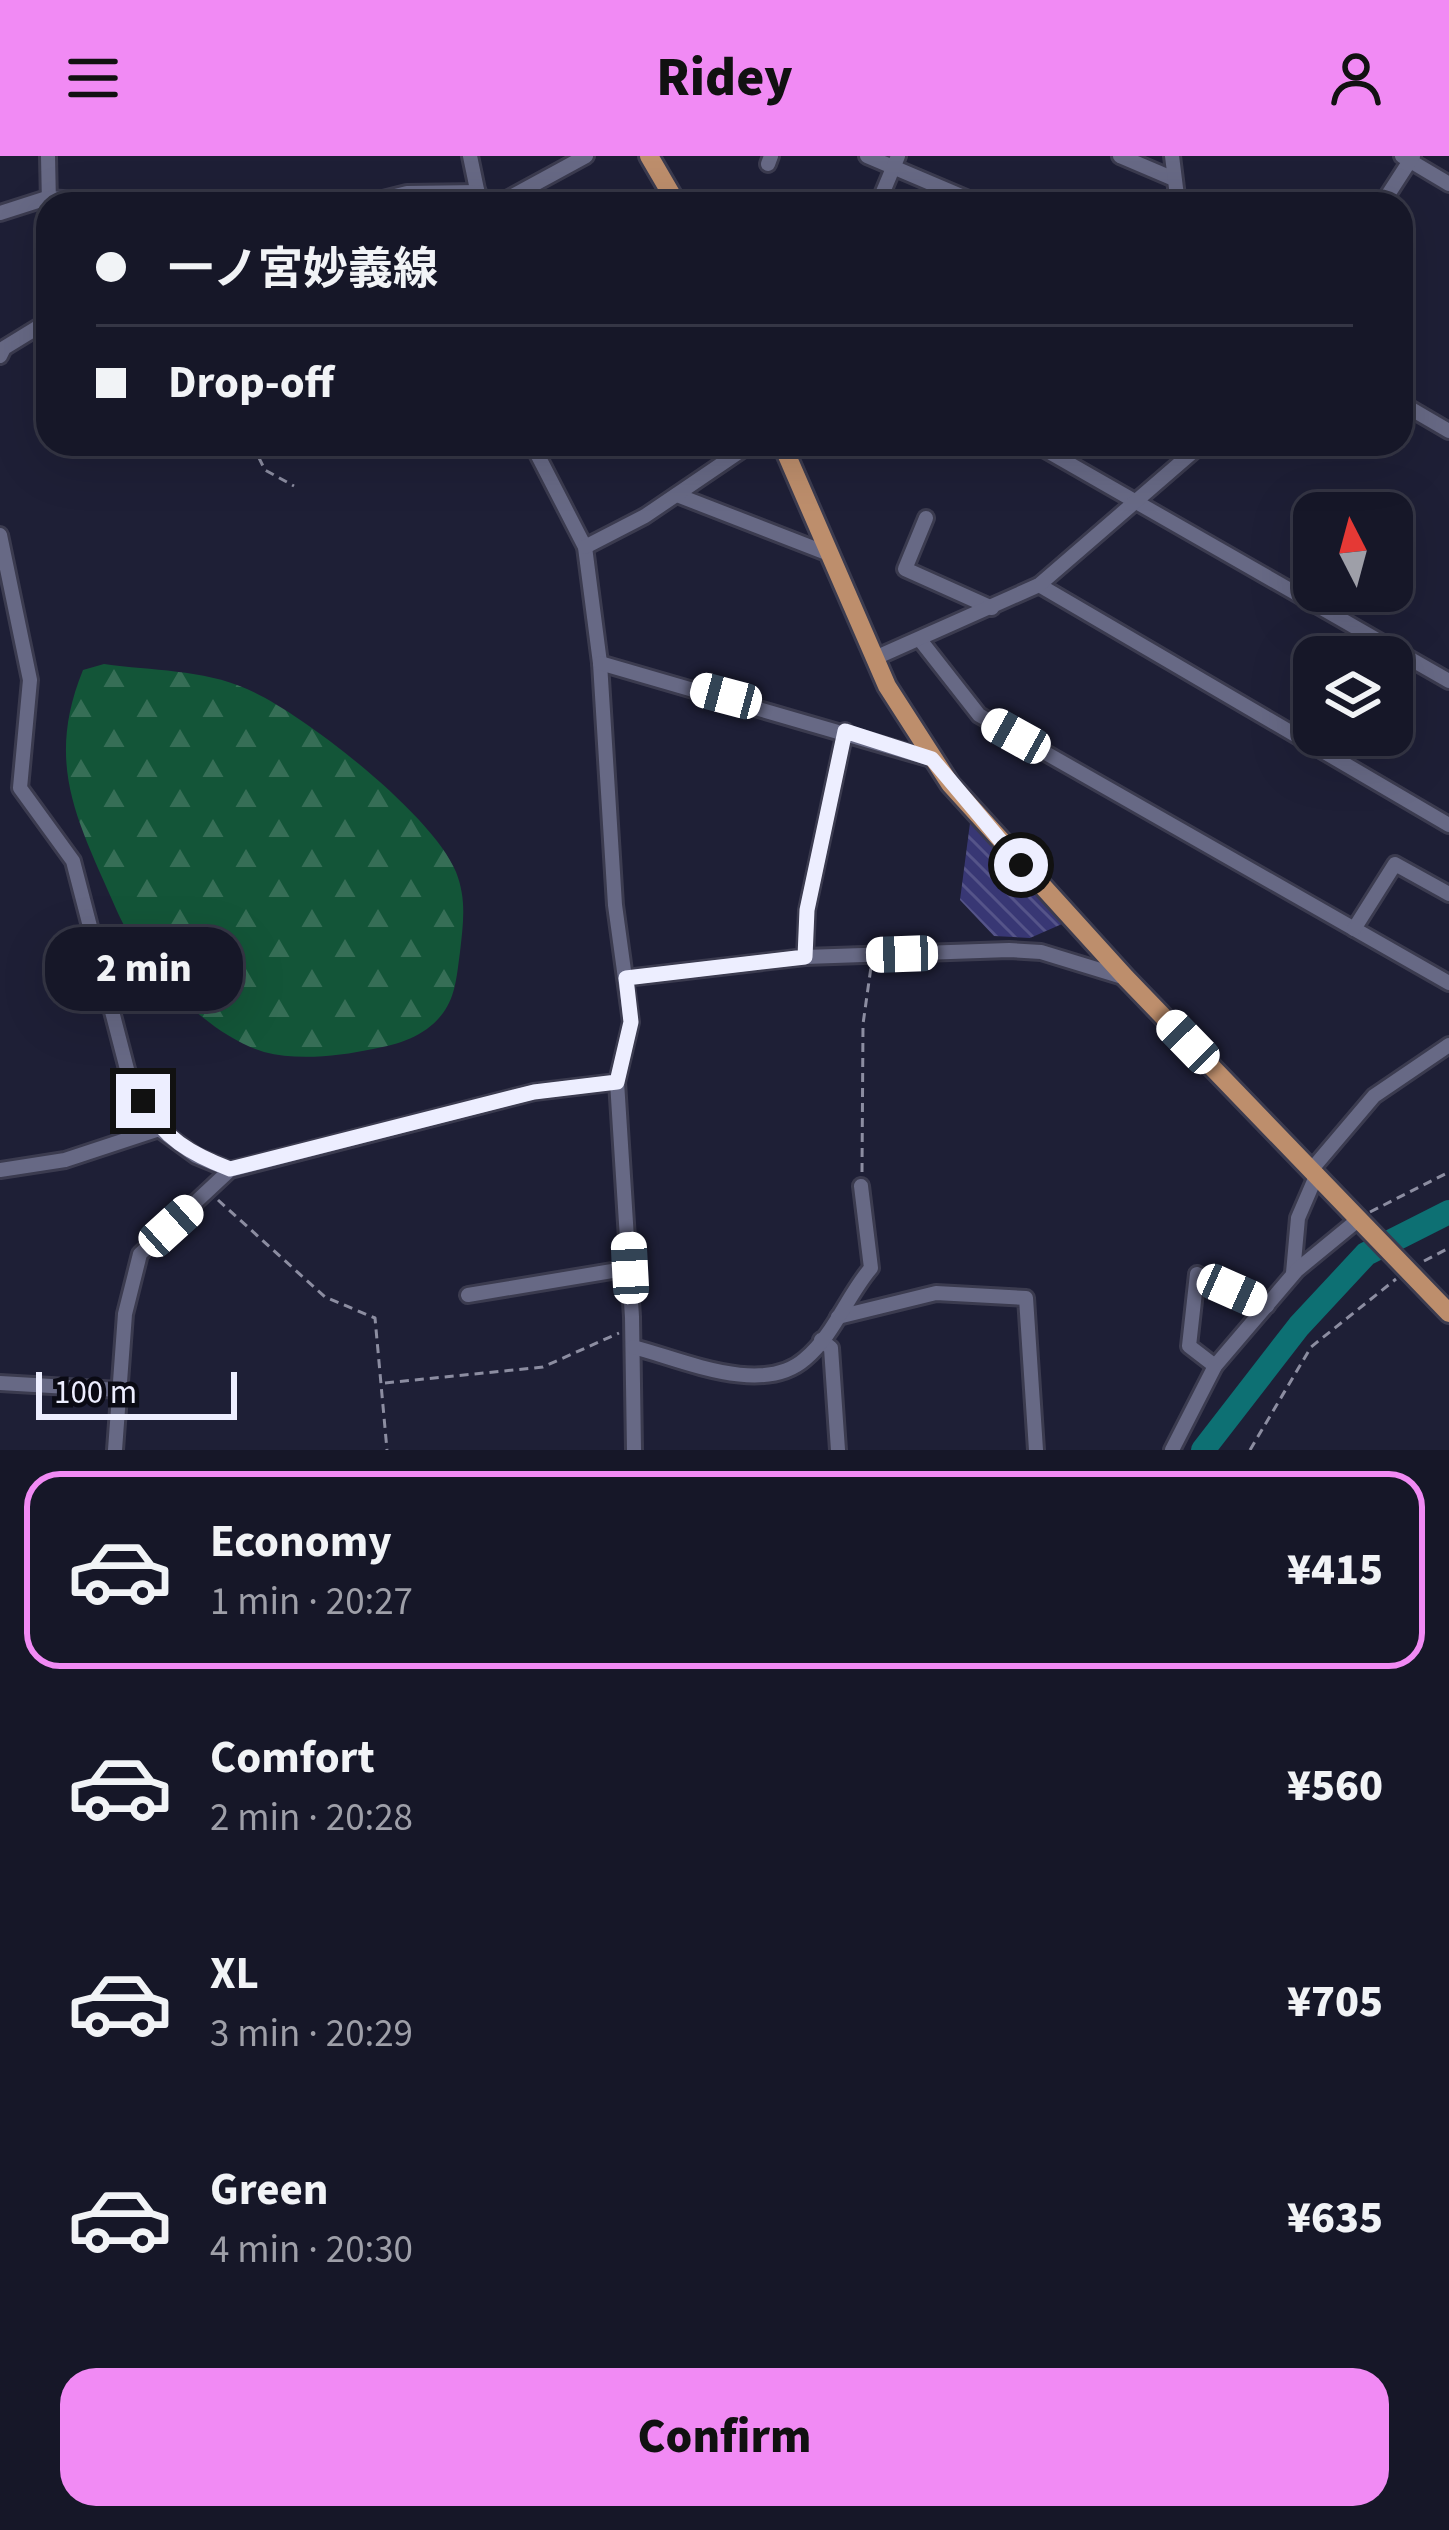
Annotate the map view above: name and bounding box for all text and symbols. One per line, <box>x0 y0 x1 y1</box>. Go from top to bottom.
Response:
text: Ridey <box>656 40 793 117</box>
icon: menu <box>60 45 126 111</box>
icon: person <box>1323 45 1389 111</box>
text: 一ノ宮妙義線 <box>168 238 438 302</box>
text: Drop-off <box>168 351 334 415</box>
north arrow <box>1293 492 1413 612</box>
map controls <box>1293 492 1413 756</box>
button: layers <box>1293 636 1413 756</box>
car <box>687 669 765 723</box>
car <box>976 703 1056 769</box>
route start <box>994 838 1048 892</box>
callout: 2 min <box>44 927 242 1011</box>
car <box>865 935 939 973</box>
text: 2 min <box>96 941 192 997</box>
car <box>1150 1004 1226 1080</box>
route end <box>116 1074 170 1128</box>
car <box>132 1189 210 1263</box>
car <box>610 1231 650 1305</box>
car <box>1192 1259 1272 1321</box>
scale bar <box>36 1366 237 1419</box>
text: 100 m <box>54 1369 137 1416</box>
text: Economy <box>210 1510 392 1574</box>
icon: car <box>66 1516 174 1624</box>
text: ¥415 <box>1287 1538 1383 1602</box>
text: 1 min · 20:27 <box>210 1574 413 1630</box>
text: Comfort <box>210 1726 375 1790</box>
icon: car <box>66 1732 174 1840</box>
text: ¥560 <box>1287 1754 1383 1818</box>
text: 2 min · 20:28 <box>210 1790 413 1846</box>
text: XL <box>210 1942 259 2006</box>
icon: car <box>66 1948 174 2056</box>
text: ¥705 <box>1287 1970 1383 2034</box>
text: 3 min · 20:29 <box>210 2006 413 2062</box>
text: Green <box>210 2158 329 2222</box>
icon: car <box>66 2164 174 2272</box>
text: ¥635 <box>1287 2186 1383 2250</box>
text: 4 min · 20:30 <box>210 2222 413 2278</box>
button: Confirm <box>60 2368 1389 2506</box>

